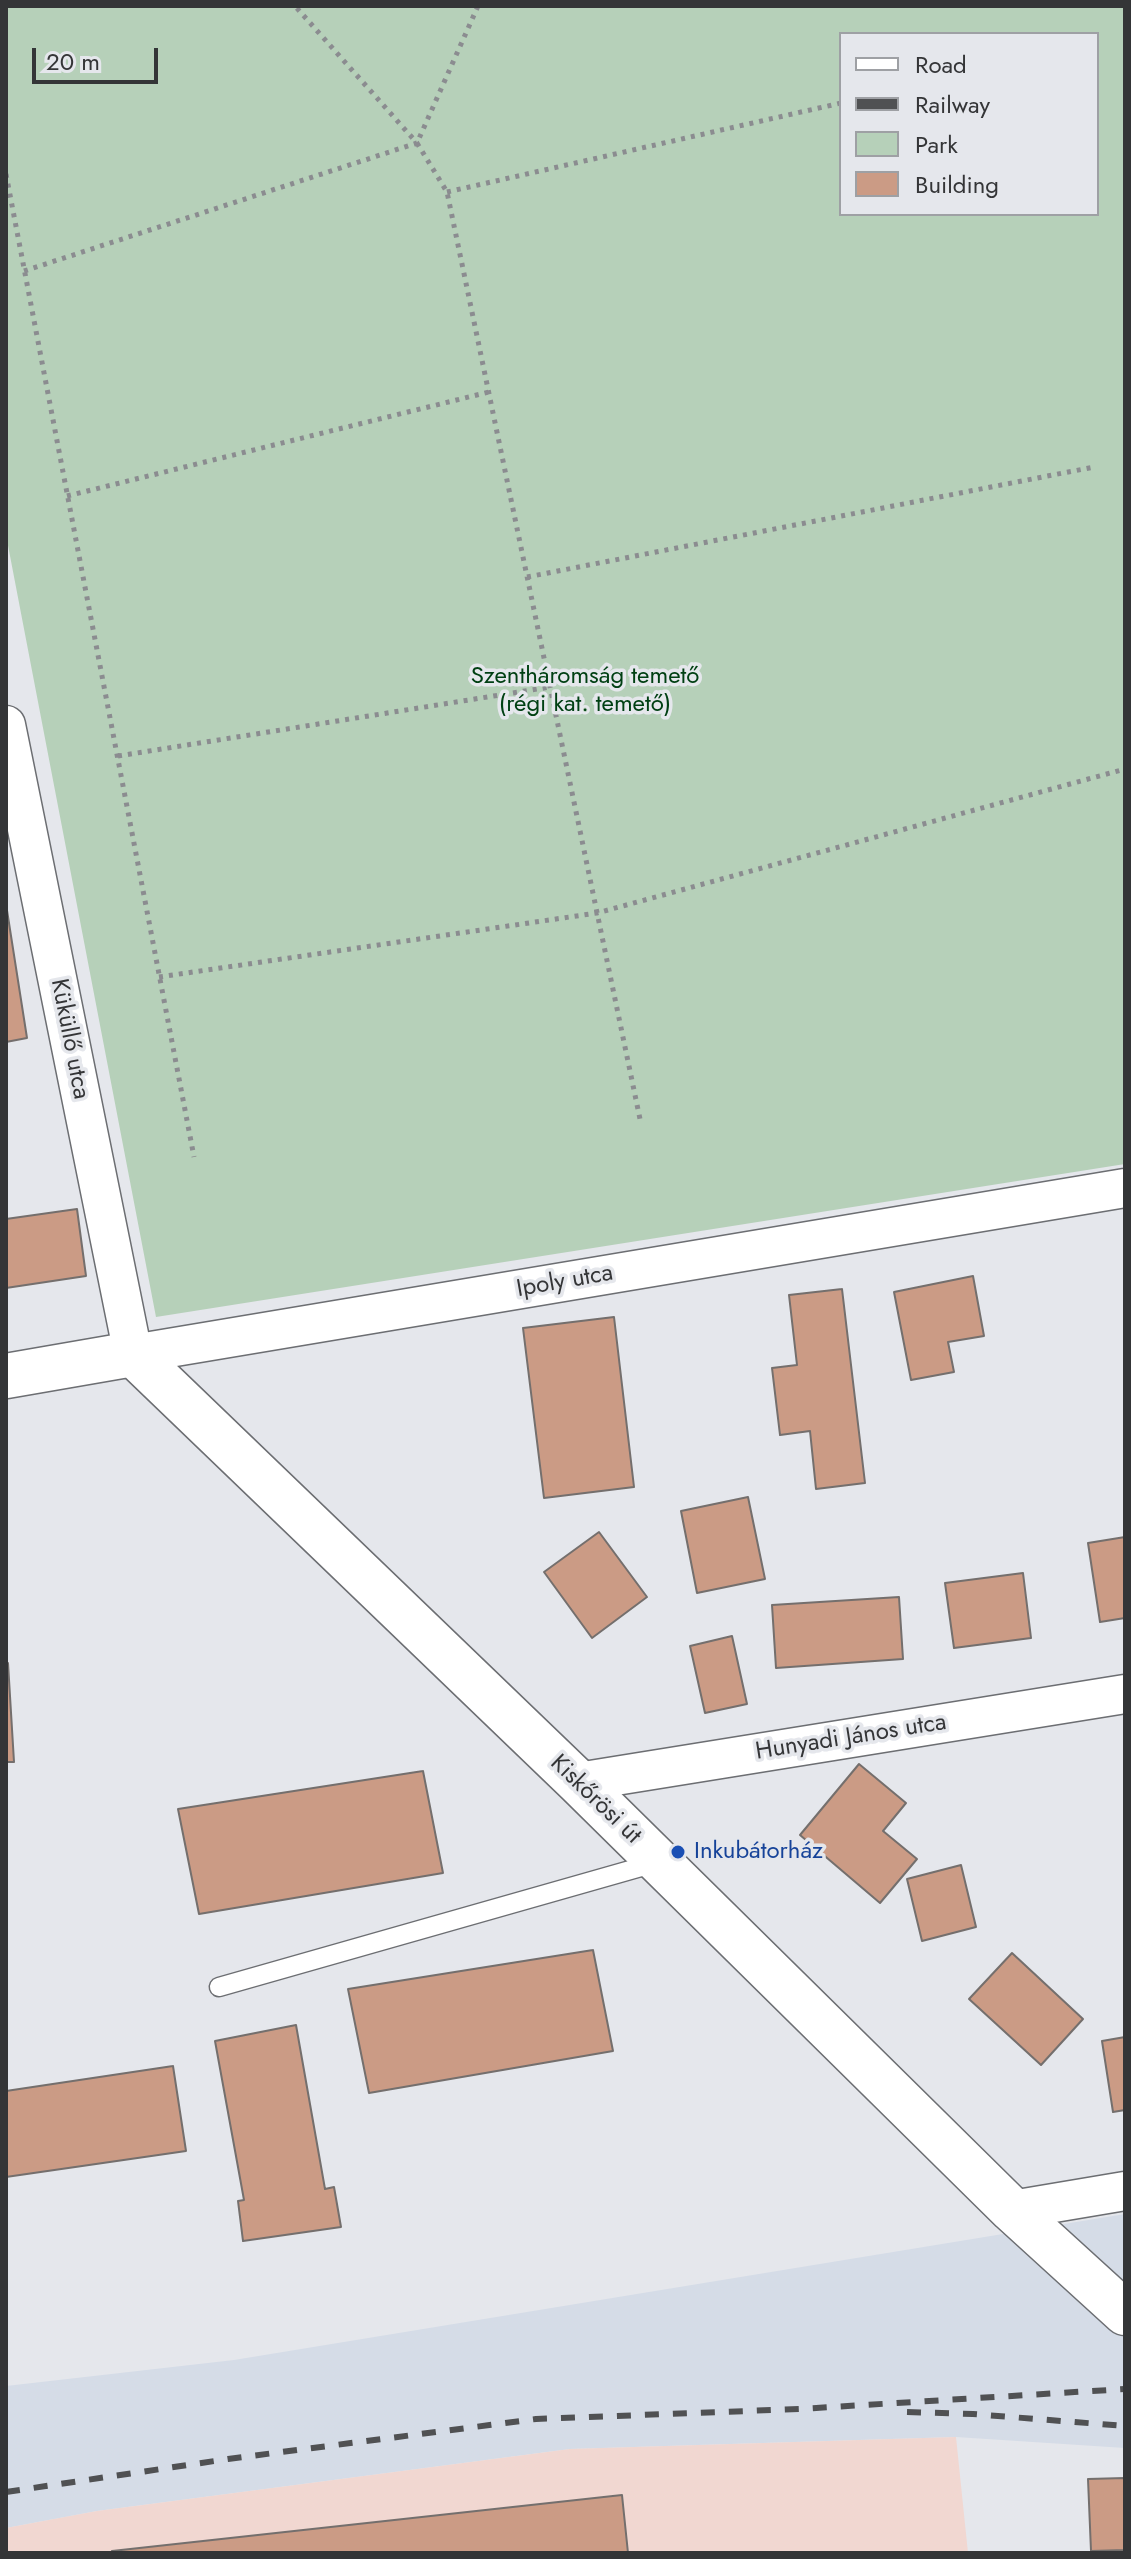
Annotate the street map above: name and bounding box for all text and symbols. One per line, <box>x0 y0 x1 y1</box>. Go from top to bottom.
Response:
scale bar <box>36 32 162 82</box>
legend <box>839 32 1099 216</box>
text: 20 m <box>46 44 100 79</box>
text: Road <box>915 47 967 82</box>
text: Railway <box>915 87 990 122</box>
text: Park <box>915 127 958 162</box>
text: Building <box>915 167 999 202</box>
park label: Szentháromság temető (régi kat. temető) <box>471 663 699 719</box>
street label: Küküllő utca <box>43 976 95 1102</box>
street label: Ipoly utca <box>515 1259 615 1305</box>
street label: Hunyadi János utca <box>754 1709 948 1767</box>
street label: Kiskőrösi út <box>543 1749 647 1851</box>
place label: Inkubátorház <box>694 1838 823 1866</box>
marker: Inkubátorház <box>669 1843 687 1861</box>

